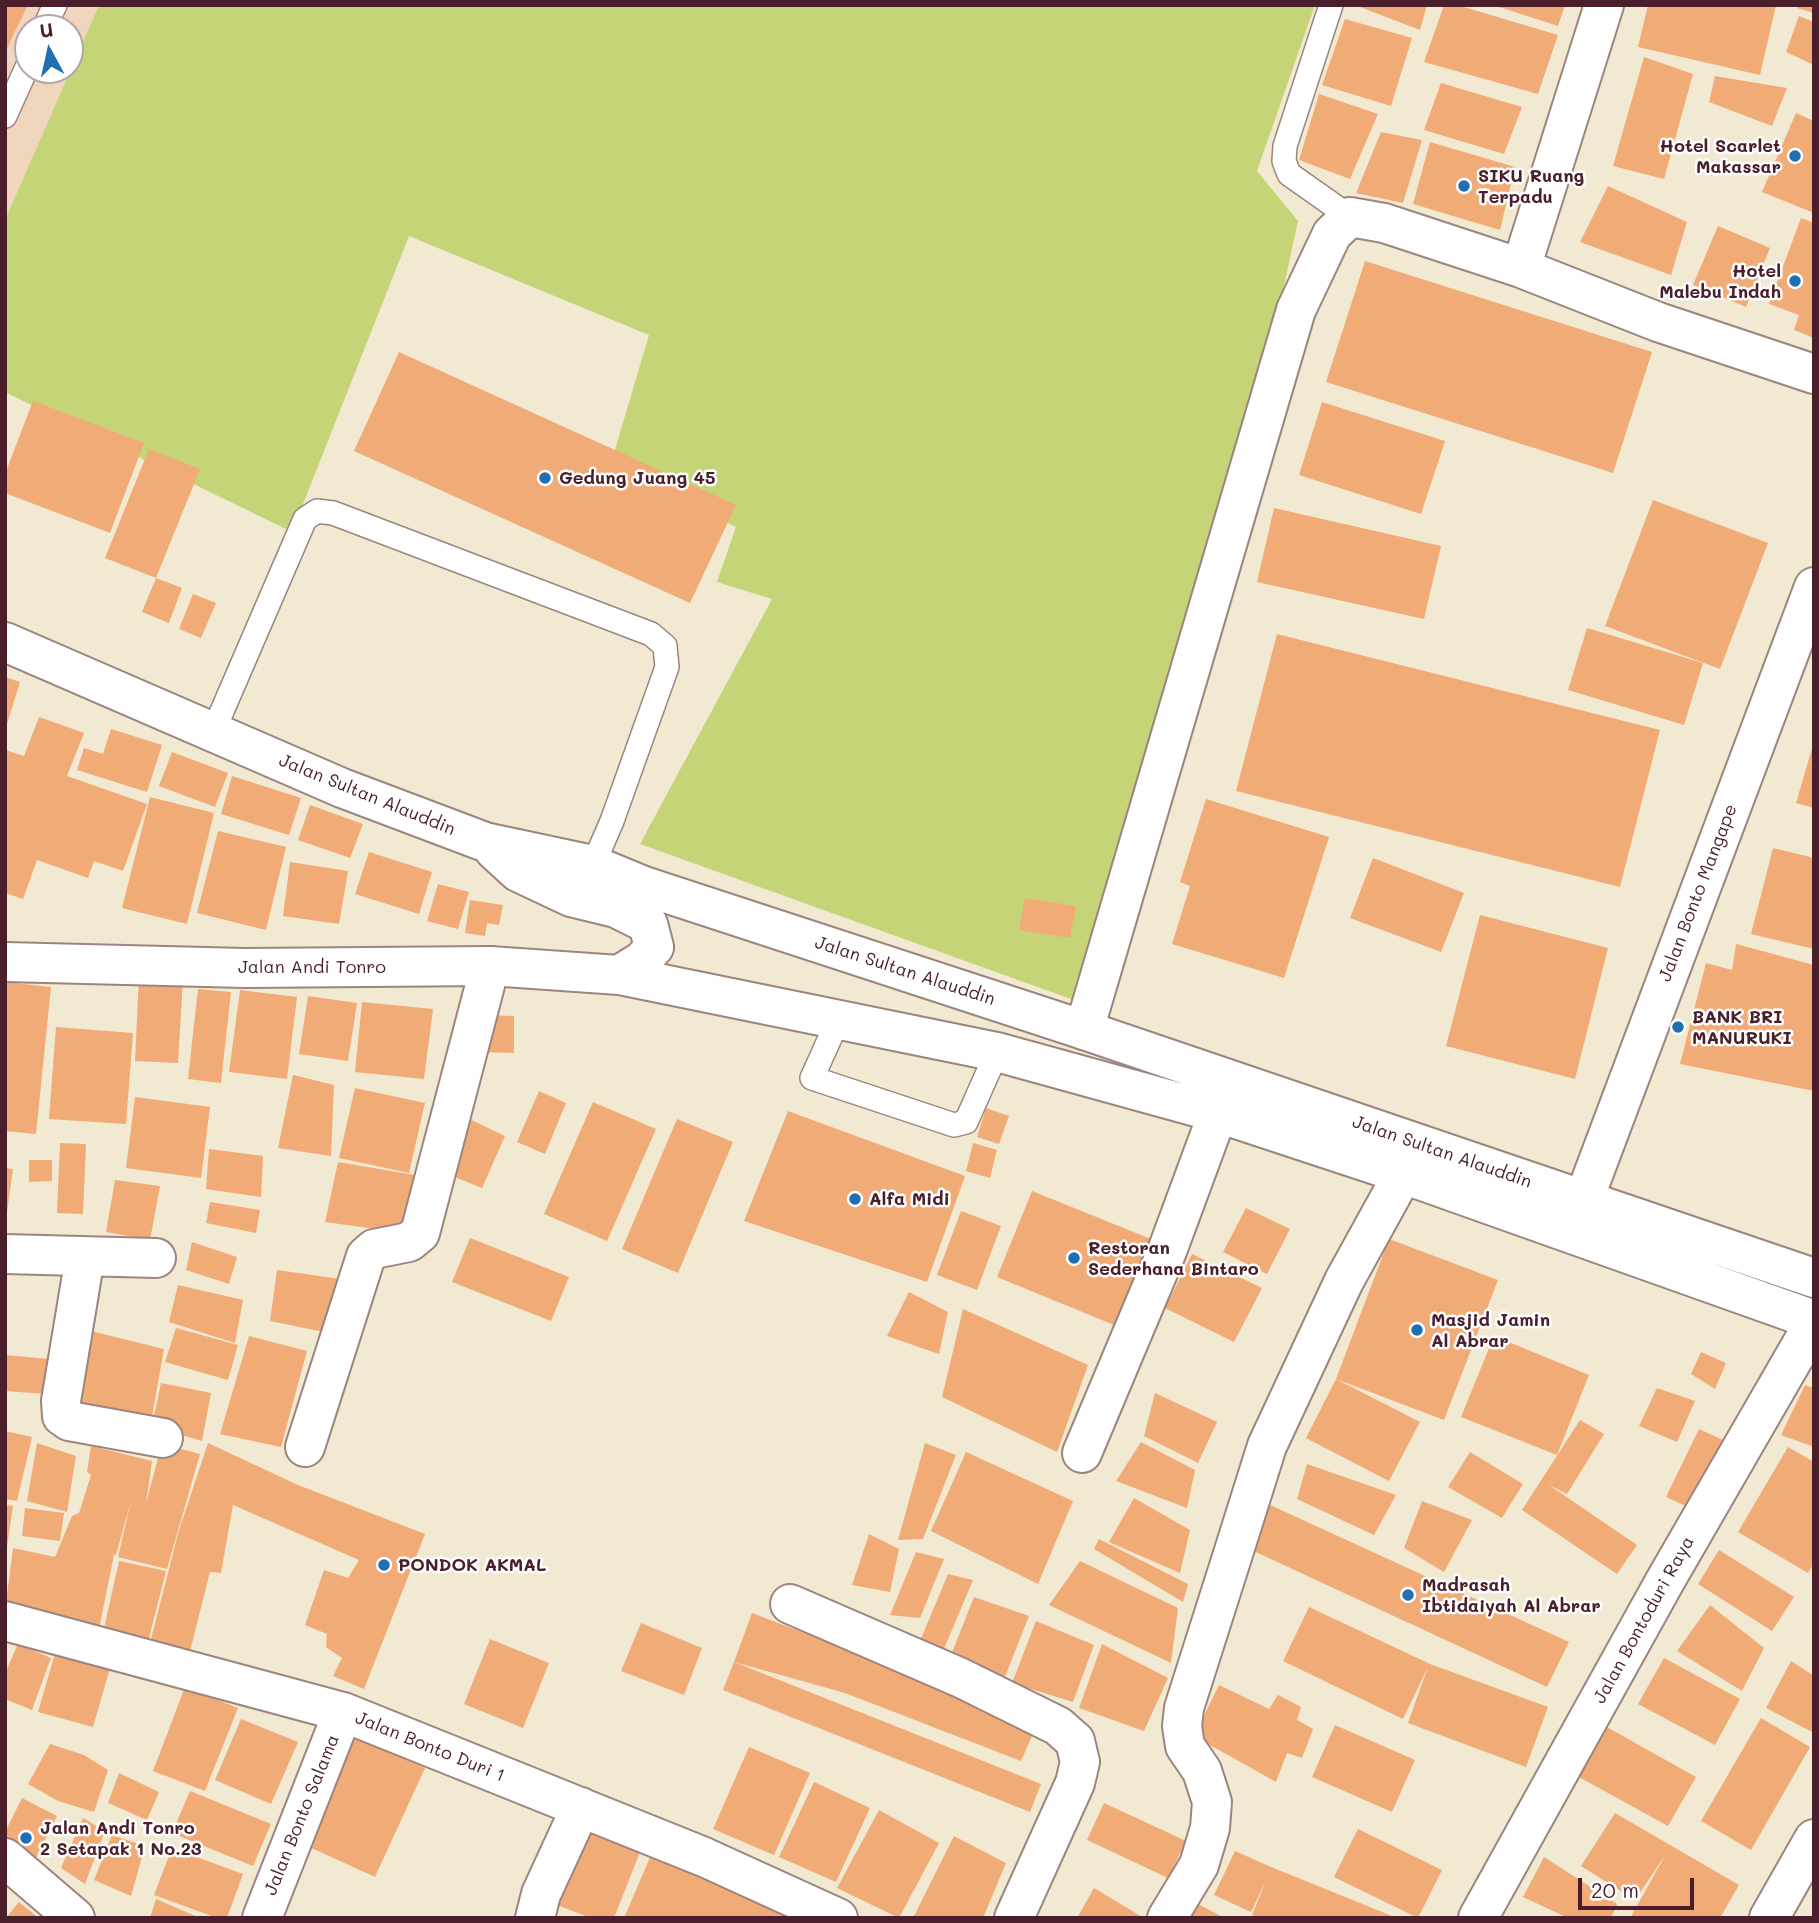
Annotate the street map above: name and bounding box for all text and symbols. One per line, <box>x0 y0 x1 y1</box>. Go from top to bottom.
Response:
north arrow <box>14 14 84 84</box>
text: U <box>38 16 55 43</box>
place label: Hotel Scarlet Makassar <box>1659 135 1781 178</box>
marker: Hotel Scarlet Makassar <box>1787 148 1803 164</box>
place label: SIKU Ruang Terpadu <box>1478 165 1584 208</box>
marker: SIKU Ruang Terpadu <box>1456 178 1472 194</box>
place label: Hotel Malebu Indah <box>1659 260 1781 302</box>
marker: Hotel Malebu Indah <box>1787 273 1803 289</box>
place label: Gedung Juang 45 <box>559 467 716 489</box>
marker: Gedung Juang 45 <box>537 470 553 486</box>
street label: Jalan Sultan Alauddin <box>276 750 458 840</box>
street label: Jalan Bonto Mangape <box>1654 801 1742 985</box>
street label: Jalan Sultan Alauddin <box>812 932 998 1010</box>
street label: Jalan Andi Tonro <box>238 956 386 978</box>
place label: BANK BRI MANURUKI <box>1692 1006 1792 1048</box>
marker: BANK BRI MANURUKI <box>1670 1019 1686 1035</box>
street label: Jalan Sultan Alauddin <box>1349 1111 1535 1193</box>
place label: Alfa Midi <box>869 1188 950 1210</box>
marker: Alfa Midi <box>847 1191 863 1207</box>
place label: Restoran Sederhana Bintaro <box>1088 1237 1259 1280</box>
marker: Restoran Sederhana Bintaro <box>1066 1250 1082 1266</box>
place label: Masjid Jamin Al Abrar <box>1431 1309 1550 1352</box>
marker: Masjid Jamin Al Abrar <box>1409 1322 1425 1338</box>
street label: Jalan Bontoduri Raya <box>1589 1533 1699 1707</box>
place label: PONDOK AKMAL <box>398 1554 546 1576</box>
marker: PONDOK AKMAL <box>376 1557 392 1573</box>
place label: Madrasah Ibtidaiyah Al Abrar <box>1422 1574 1601 1616</box>
marker: Madrasah Ibtidaiyah Al Abrar <box>1400 1587 1416 1603</box>
street label: Jalan Bonto Duri 1 <box>352 1707 508 1787</box>
street label: Jalan Bonto Salama <box>260 1732 344 1898</box>
place label: Jalan Andi Tonro 2 Setapak 1 No.23 <box>40 1817 202 1860</box>
marker: Jalan Andi Tonro 2 Setapak 1 No.23 <box>18 1830 34 1846</box>
scale bar <box>1581 1864 1696 1908</box>
text: 20 m <box>1591 1876 1639 1903</box>

